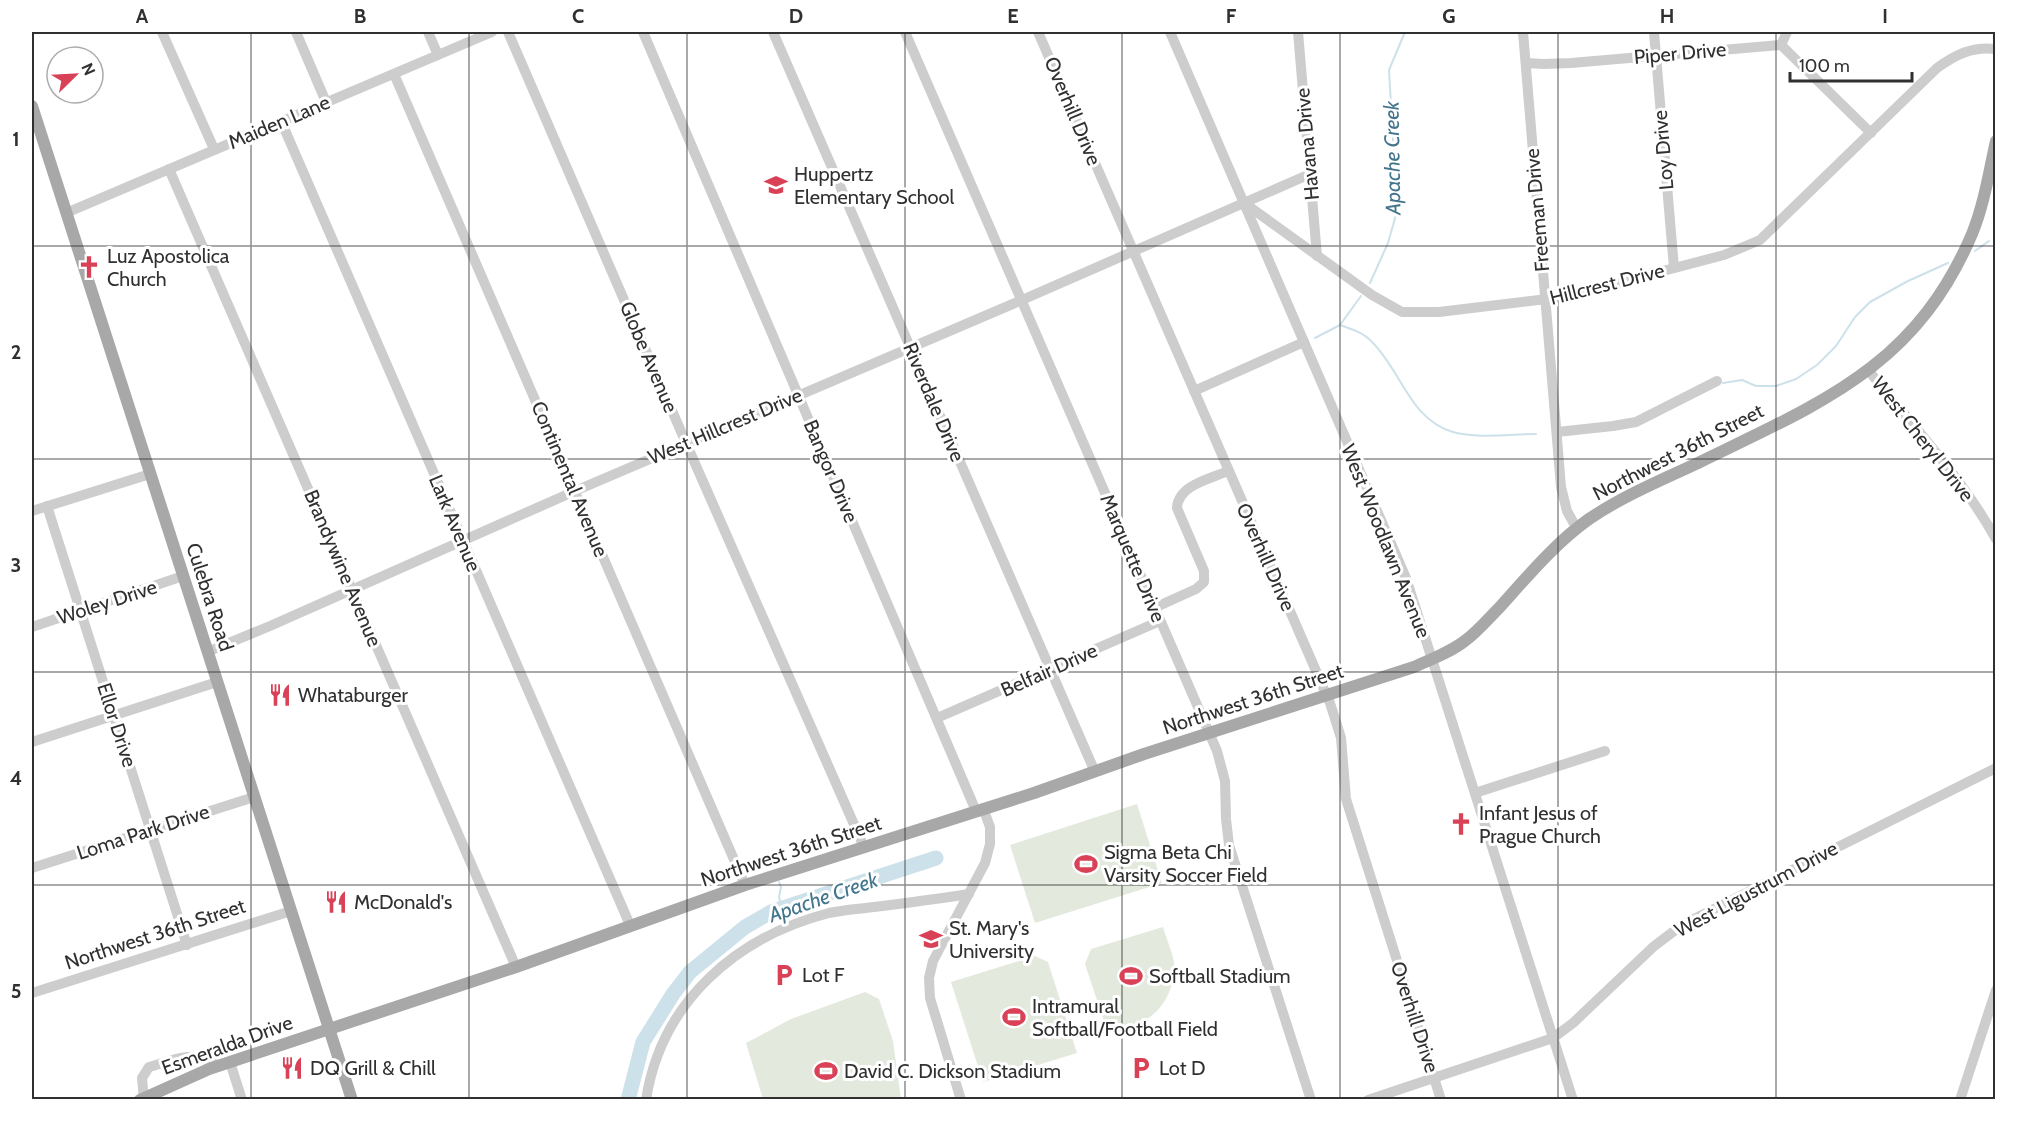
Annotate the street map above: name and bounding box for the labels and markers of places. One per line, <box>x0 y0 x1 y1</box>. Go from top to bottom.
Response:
place label: Huppertz Elementary School <box>794 162 955 209</box>
school or university icon: Huppertz Elementary School <box>763 172 789 198</box>
place label: Luz Apostolica Church <box>107 244 230 291</box>
church icon: Luz Apostolica Church <box>76 254 102 280</box>
restaurant icon: Whataburger <box>267 682 293 708</box>
place label: Whataburger <box>298 683 408 707</box>
place label: Infant Jesus of Prague Church <box>1479 801 1601 848</box>
church icon: Infant Jesus of Prague Church <box>1448 811 1474 837</box>
place label: Sigma Beta Chi Varsity Soccer Field <box>1104 840 1267 887</box>
sports icon: Sigma Beta Chi Varsity Soccer Field <box>1073 851 1099 877</box>
restaurant icon: McDonald's <box>323 889 349 915</box>
place label: McDonald's <box>354 890 452 914</box>
place label: St. Mary's University <box>949 916 1034 963</box>
school or university icon: St. Mary's University <box>918 926 944 952</box>
parking icon: Lot F <box>771 962 797 988</box>
place label: Lot F <box>802 963 845 987</box>
sports icon: Softball Stadium <box>1118 963 1144 989</box>
place label: Softball Stadium <box>1149 964 1291 988</box>
place label: Intramural Softball/Football Field <box>1032 994 1218 1041</box>
sports icon: Intramural Softball/Football Field <box>1001 1004 1027 1030</box>
restaurant icon: DQ Grill & Chill <box>279 1055 305 1081</box>
parking icon: Lot D <box>1128 1055 1154 1081</box>
place label: DQ Grill & Chill <box>310 1056 436 1080</box>
place label: Lot D <box>1159 1056 1205 1080</box>
sports icon: David C. Dickson Stadium <box>813 1058 839 1084</box>
place label: David C. Dickson Stadium <box>844 1059 1061 1083</box>

